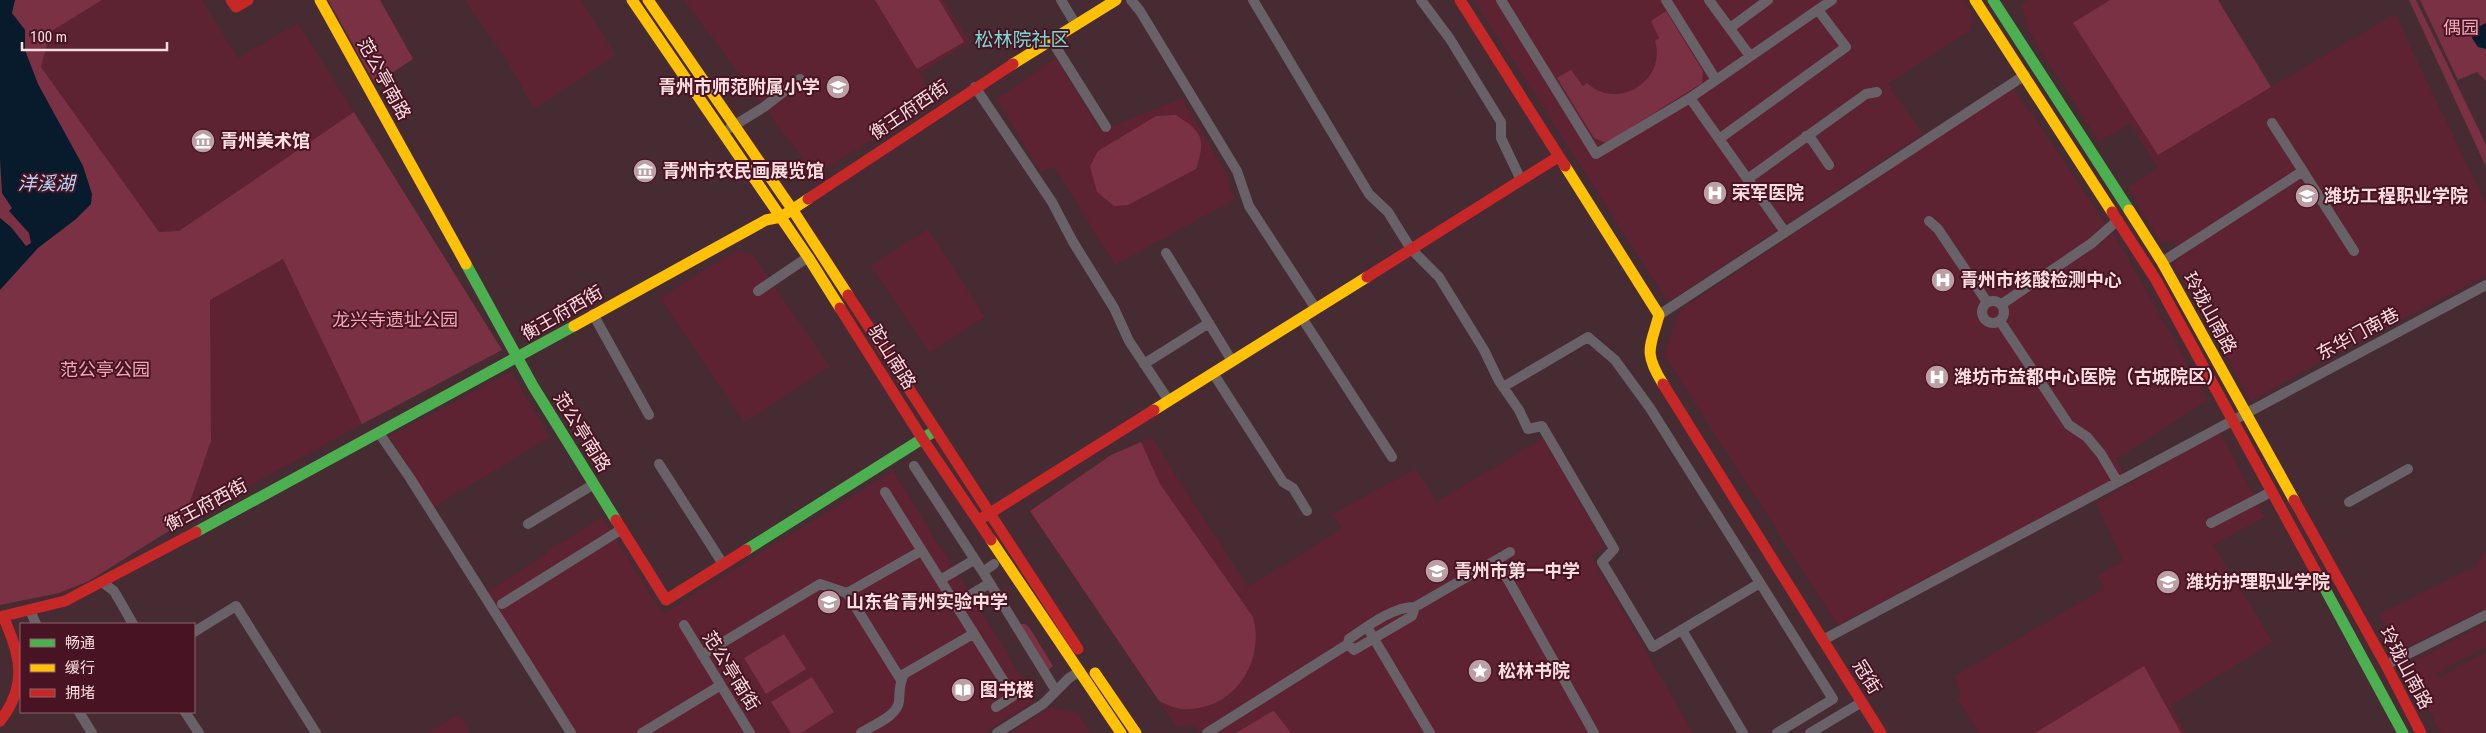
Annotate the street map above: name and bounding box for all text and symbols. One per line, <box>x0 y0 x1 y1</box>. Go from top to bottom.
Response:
park label: 偶园 <box>2443 17 2479 38</box>
scale bar <box>22 20 168 52</box>
text: 100 m <box>30 28 67 46</box>
district label: 松林院社区 <box>974 28 1070 51</box>
street label: 范公亭南路 <box>353 34 415 123</box>
school or university icon: 青州市师范附属小学 <box>825 74 851 100</box>
place label: 青州市师范附属小学 <box>658 76 820 97</box>
street label: 衡王府西街 <box>866 76 952 143</box>
museum icon: 青州美术馆 <box>190 128 216 154</box>
place label: 青州美术馆 <box>220 130 310 151</box>
museum icon: 青州市农民画展览馆 <box>632 158 658 184</box>
place label: 青州市农民画展览馆 <box>662 160 824 181</box>
water label: 洋溪湖 <box>17 172 77 195</box>
hospital icon: 荣军医院 <box>1702 180 1728 206</box>
place label: 荣军医院 <box>1732 182 1804 203</box>
school or university icon: 潍坊工程职业学院 <box>2294 183 2320 209</box>
place label: 潍坊工程职业学院 <box>2324 185 2468 206</box>
hospital icon: 青州市核酸检测中心 <box>1930 267 1956 293</box>
street label: 玲珑山南路 <box>2179 268 2241 357</box>
place label: 青州市核酸检测中心 <box>1960 269 2122 290</box>
street label: 衡王府西街 <box>518 281 606 344</box>
street label: 东华门南巷 <box>2313 303 2402 364</box>
park label: 龙兴寺遗址公园 <box>332 309 458 330</box>
street label: 驼山南路 <box>864 321 920 393</box>
park label: 范公亭公园 <box>60 359 150 380</box>
hospital icon: 潍坊市益都中心医院（古城院区） <box>1924 364 1950 390</box>
place label: 潍坊市益都中心医院（古城院区） <box>1954 366 2224 387</box>
street label: 范公亭南路 <box>550 388 615 475</box>
street label: 衡王府西街 <box>161 474 250 535</box>
school or university icon: 青州市第一中学 <box>1424 558 1450 584</box>
place label: 青州市第一中学 <box>1454 560 1580 581</box>
school or university icon: 潍坊护理职业学院 <box>2155 569 2181 595</box>
place label: 潍坊护理职业学院 <box>2186 571 2330 592</box>
school or university icon: 山东省青州实验中学 <box>816 589 842 615</box>
place label: 山东省青州实验中学 <box>846 591 1008 612</box>
legend <box>20 623 195 713</box>
street label: 玲珑山南路 <box>2376 623 2437 712</box>
street label: 范公亭南街 <box>699 627 764 714</box>
text: 畅通 <box>65 634 95 652</box>
street label: 冠街 <box>1849 656 1886 698</box>
place icon: 松林书院 <box>1467 658 1493 684</box>
text: 缓行 <box>65 659 95 677</box>
place label: 松林书院 <box>1498 660 1570 681</box>
library icon: 图书楼 <box>950 677 976 703</box>
place label: 图书楼 <box>980 679 1034 700</box>
text: 拥堵 <box>65 684 95 702</box>

